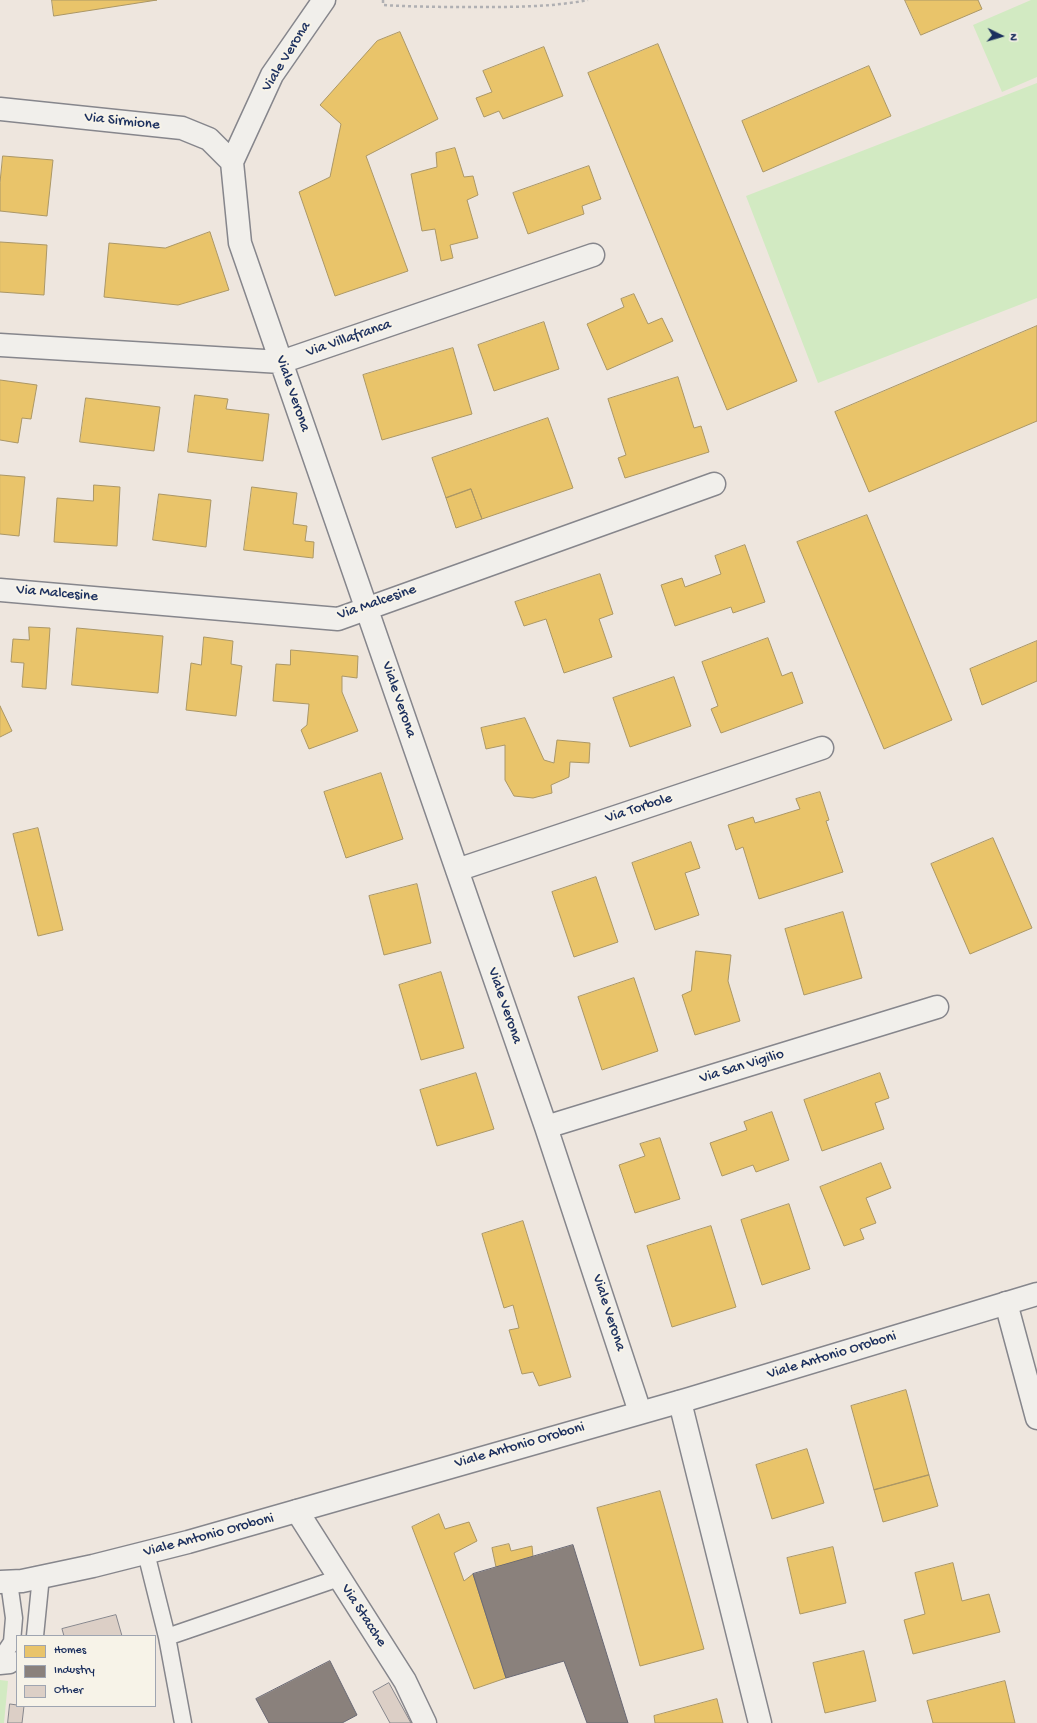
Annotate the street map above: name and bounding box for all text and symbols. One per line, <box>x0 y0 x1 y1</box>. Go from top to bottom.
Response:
north arrow <box>981 16 1021 56</box>
street label: Viale Verona <box>258 19 316 95</box>
text: N <box>1007 33 1019 41</box>
street label: Via Sirmione <box>83 109 161 135</box>
street label: Via Villafranca <box>304 316 394 362</box>
street label: Viale Verona <box>271 354 313 434</box>
street label: Via Malcesine <box>15 581 99 607</box>
street label: Via Malcesine <box>335 581 419 625</box>
street label: Viale Verona <box>377 660 419 740</box>
street label: Via Torbole <box>603 790 675 828</box>
street label: Viale Verona <box>483 966 525 1046</box>
street label: Via San Vigilio <box>698 1046 786 1088</box>
street label: Viale Verona <box>587 1273 629 1353</box>
street label: Viale Antonio Oroboni <box>765 1328 899 1384</box>
street label: Viale Antonio Oroboni <box>453 1419 587 1473</box>
street label: Viale Antonio Oroboni <box>142 1510 276 1562</box>
street label: Via Stacche <box>336 1581 390 1651</box>
legend <box>16 1635 156 1707</box>
text: Homes <box>54 1644 86 1658</box>
text: Industry <box>54 1664 95 1678</box>
text: Other <box>54 1684 83 1698</box>

